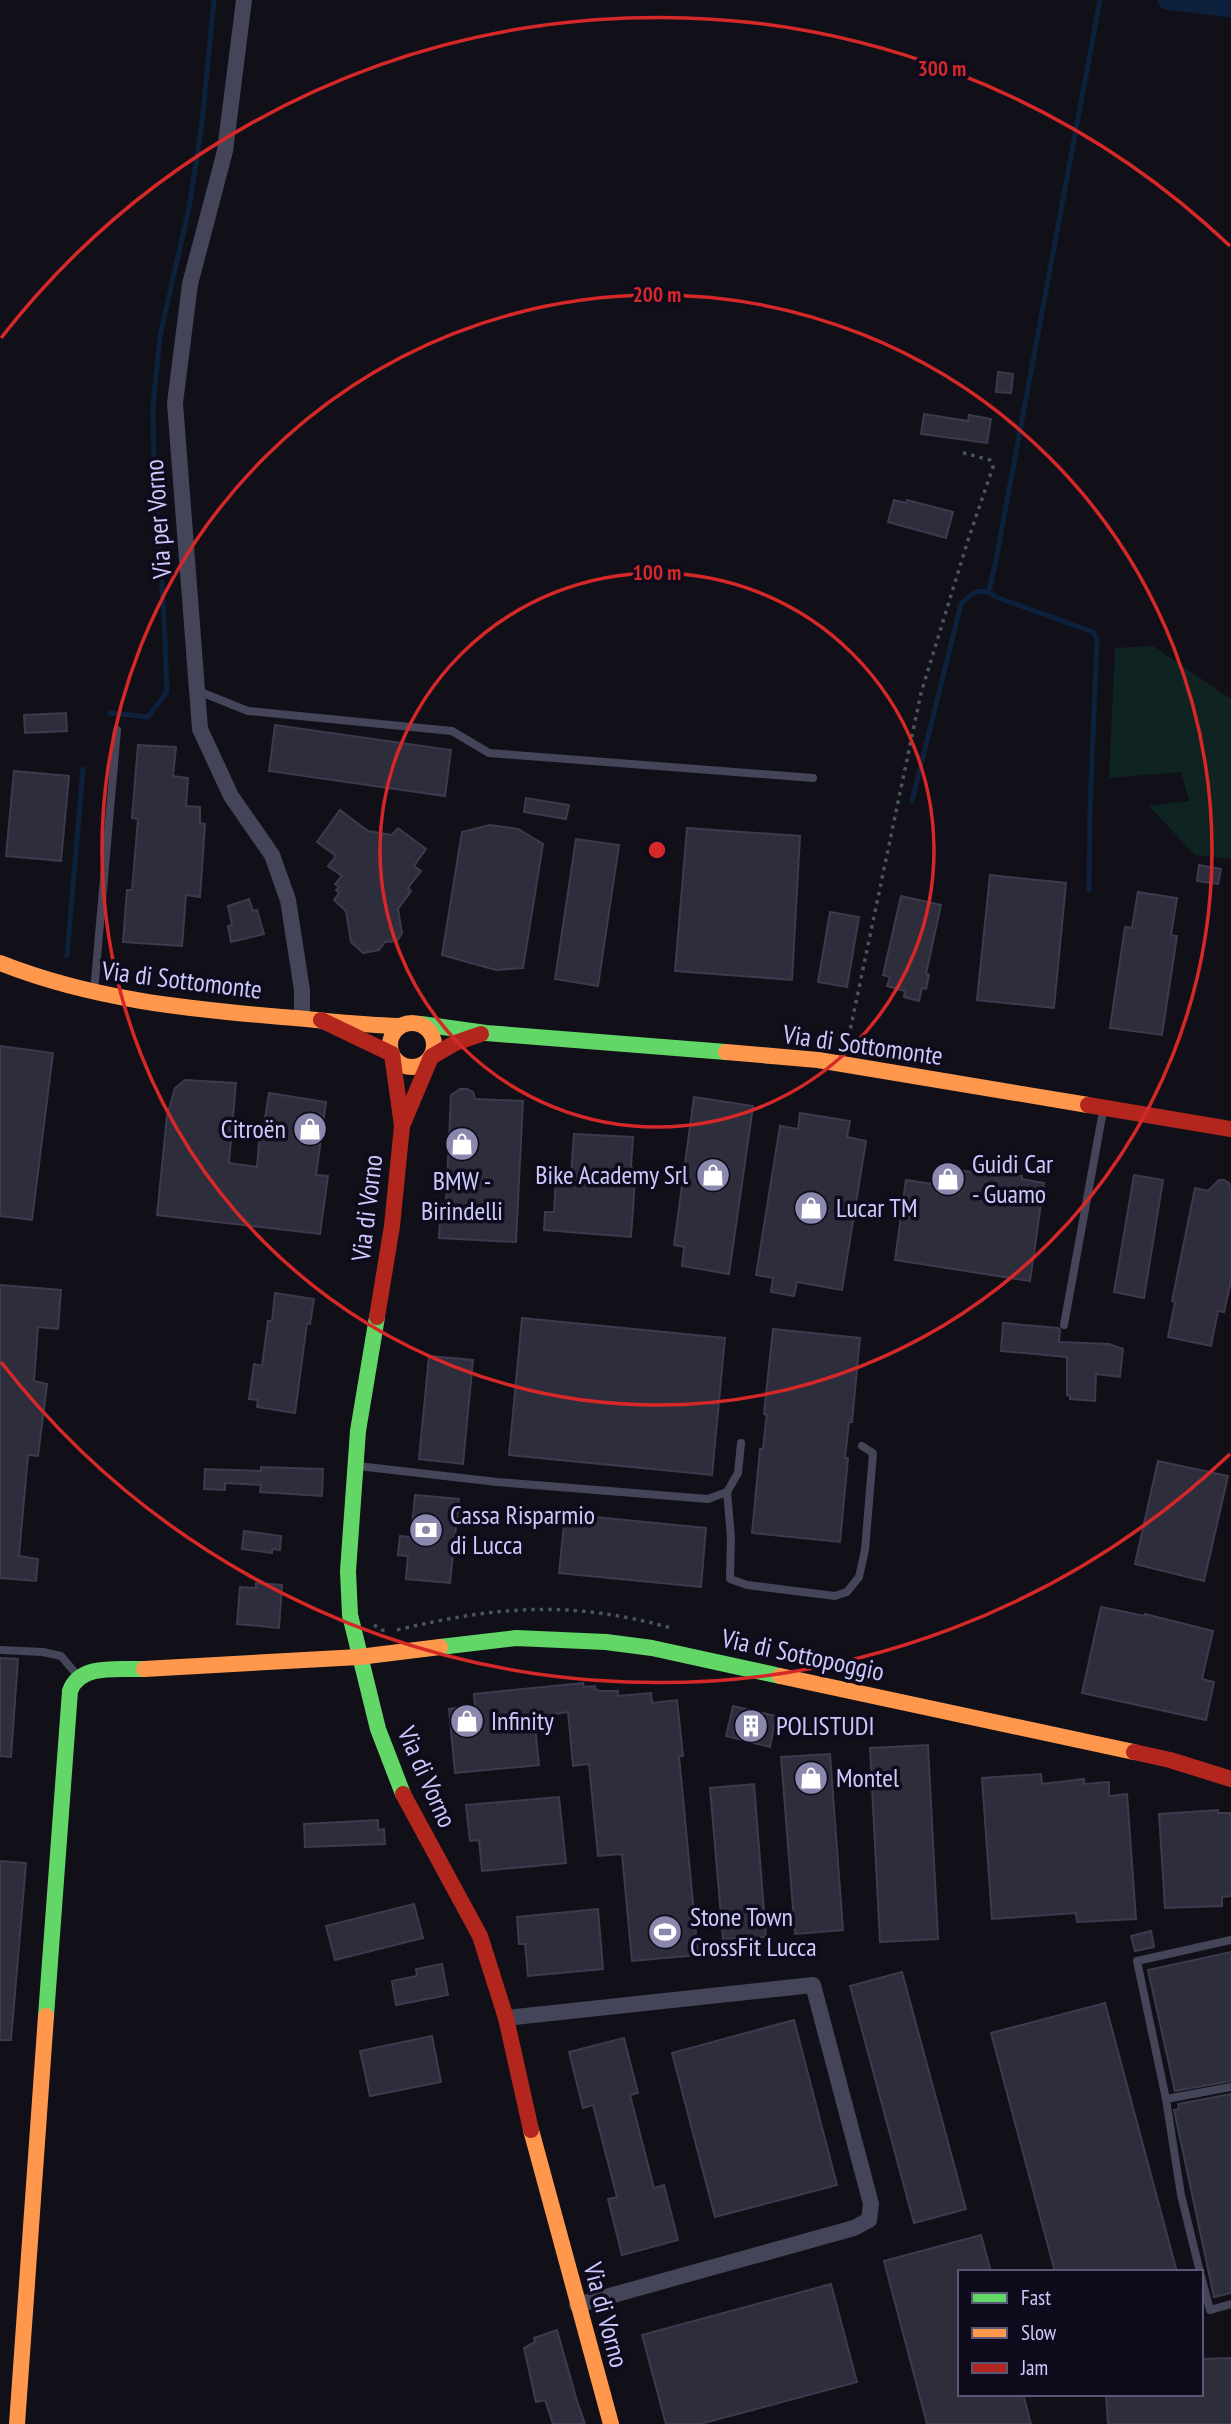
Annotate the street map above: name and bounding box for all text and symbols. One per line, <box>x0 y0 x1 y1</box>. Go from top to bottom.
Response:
text: 300 m <box>918 55 966 82</box>
text: 200 m <box>633 281 681 308</box>
street label: Via per Vorno <box>137 458 178 581</box>
text: 100 m <box>633 559 681 586</box>
centre of rings <box>645 838 669 862</box>
street label: Via di Sottomonte <box>99 953 264 1006</box>
street label: Via di Sottomonte <box>780 1017 945 1072</box>
shop icon: Citroën <box>291 1110 329 1148</box>
place label: Citroën <box>221 1112 286 1145</box>
shop icon: BMW - Birindelli <box>443 1125 481 1163</box>
place label: Guidi Car - Guamo <box>972 1147 1053 1210</box>
street label: Via di Vorno <box>343 1153 389 1264</box>
shop icon: Bike Academy Srl <box>694 1156 732 1194</box>
place label: Bike Academy Srl <box>535 1158 688 1191</box>
shop icon: Guidi Car - Guamo <box>929 1160 967 1198</box>
place label: BMW - Birindelli <box>421 1164 503 1227</box>
shop icon: Lucar TM <box>792 1189 830 1227</box>
place label: Lucar TM <box>836 1191 918 1224</box>
place label: Cassa Risparmio di Lucca <box>450 1498 595 1561</box>
bank icon: Cassa Risparmio di Lucca <box>407 1511 445 1549</box>
street label: Via di Sottopoggio <box>718 1621 888 1688</box>
shop icon: Infinity <box>448 1702 486 1740</box>
place label: Infinity <box>491 1704 554 1737</box>
building icon: POLISTUDI <box>732 1707 770 1745</box>
place label: POLISTUDI <box>776 1709 875 1742</box>
street label: Via di Vorno <box>390 1720 464 1832</box>
shop icon: Montel <box>792 1759 830 1797</box>
place label: Montel <box>836 1761 899 1794</box>
place label: Stone Town CrossFit Lucca <box>690 1900 817 1963</box>
sports icon: Stone Town CrossFit Lucca <box>646 1913 684 1951</box>
street label: Via di Vorno <box>576 2258 636 2371</box>
legend <box>958 2270 1203 2396</box>
text: Fast <box>1021 2284 1051 2311</box>
text: Slow <box>1021 2319 1057 2346</box>
text: Jam <box>1020 2354 1048 2381</box>

